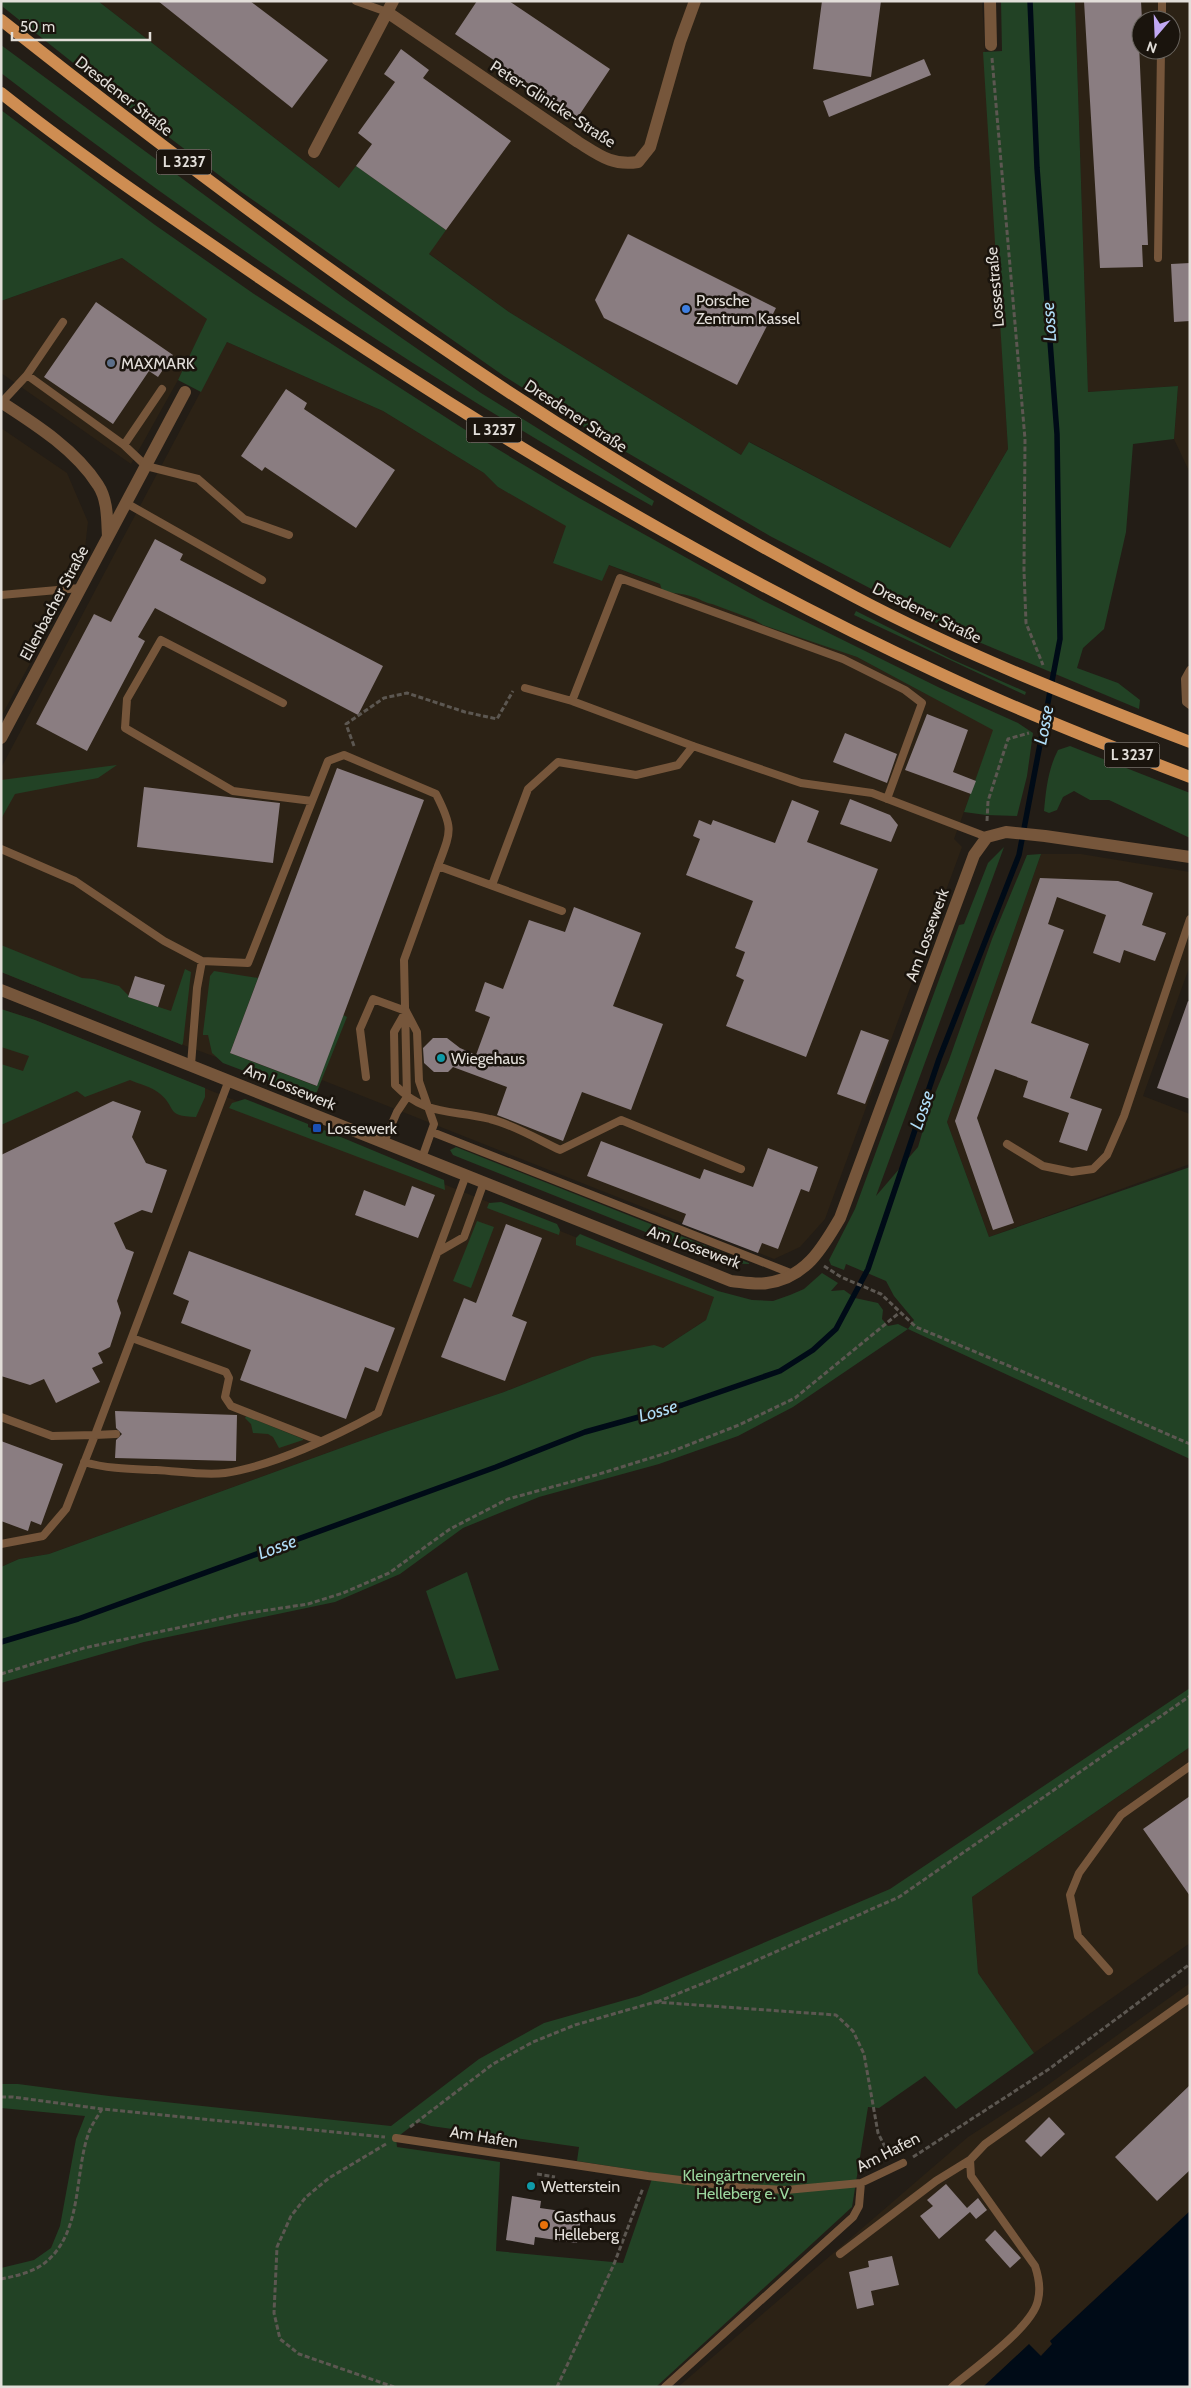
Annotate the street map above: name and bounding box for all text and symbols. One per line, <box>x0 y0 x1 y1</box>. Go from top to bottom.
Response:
scale bar <box>12 10 150 42</box>
north arrow <box>1131 10 1181 60</box>
text: 50 m <box>20 18 55 36</box>
text: N <box>1144 37 1159 57</box>
street label: Dresdener Straße <box>71 52 177 140</box>
street label: Peter-Glinicke-Straße <box>487 56 619 152</box>
road number: L 3237 <box>156 150 212 174</box>
street label: Lossestraße <box>982 246 1008 328</box>
place label: Porsche Zentrum Kassel <box>696 291 800 328</box>
water label: Losse <box>1037 301 1061 343</box>
marker: Porsche Zentrum Kassel <box>680 303 692 315</box>
place label: MAXMARK <box>121 354 195 373</box>
marker: MAXMARK <box>105 357 117 369</box>
street label: Dresdener Straße <box>521 376 631 456</box>
road number: L 3237 <box>466 418 522 442</box>
street label: Ellenbacher Straße <box>16 542 92 664</box>
street label: Dresdener Straße <box>870 578 984 648</box>
water label: Losse <box>1029 703 1059 747</box>
road number: L 3237 <box>1104 742 1160 768</box>
street label: Am Lossewerk <box>901 885 953 984</box>
place label: Wiegehaus <box>451 1049 526 1068</box>
marker: Wiegehaus <box>435 1052 447 1064</box>
street label: Am Lossewerk <box>241 1060 340 1114</box>
water label: Losse <box>905 1088 939 1132</box>
place label: Lossewerk <box>327 1119 398 1138</box>
marker: Lossewerk <box>311 1122 323 1134</box>
street label: Am Lossewerk <box>645 1221 744 1273</box>
water label: Losse <box>636 1395 680 1427</box>
water label: Losse <box>255 1530 299 1564</box>
street label: Am Hafen <box>449 2122 519 2152</box>
street label: Am Hafen <box>853 2128 923 2176</box>
park label: Kleingärtnerverein Helleberg e. V. <box>683 2166 805 2203</box>
place label: Wetterstein <box>541 2177 620 2196</box>
marker: Wetterstein <box>525 2180 537 2192</box>
place label: Gasthaus Helleberg <box>554 2207 620 2244</box>
marker: Gasthaus Helleberg <box>538 2219 550 2231</box>

